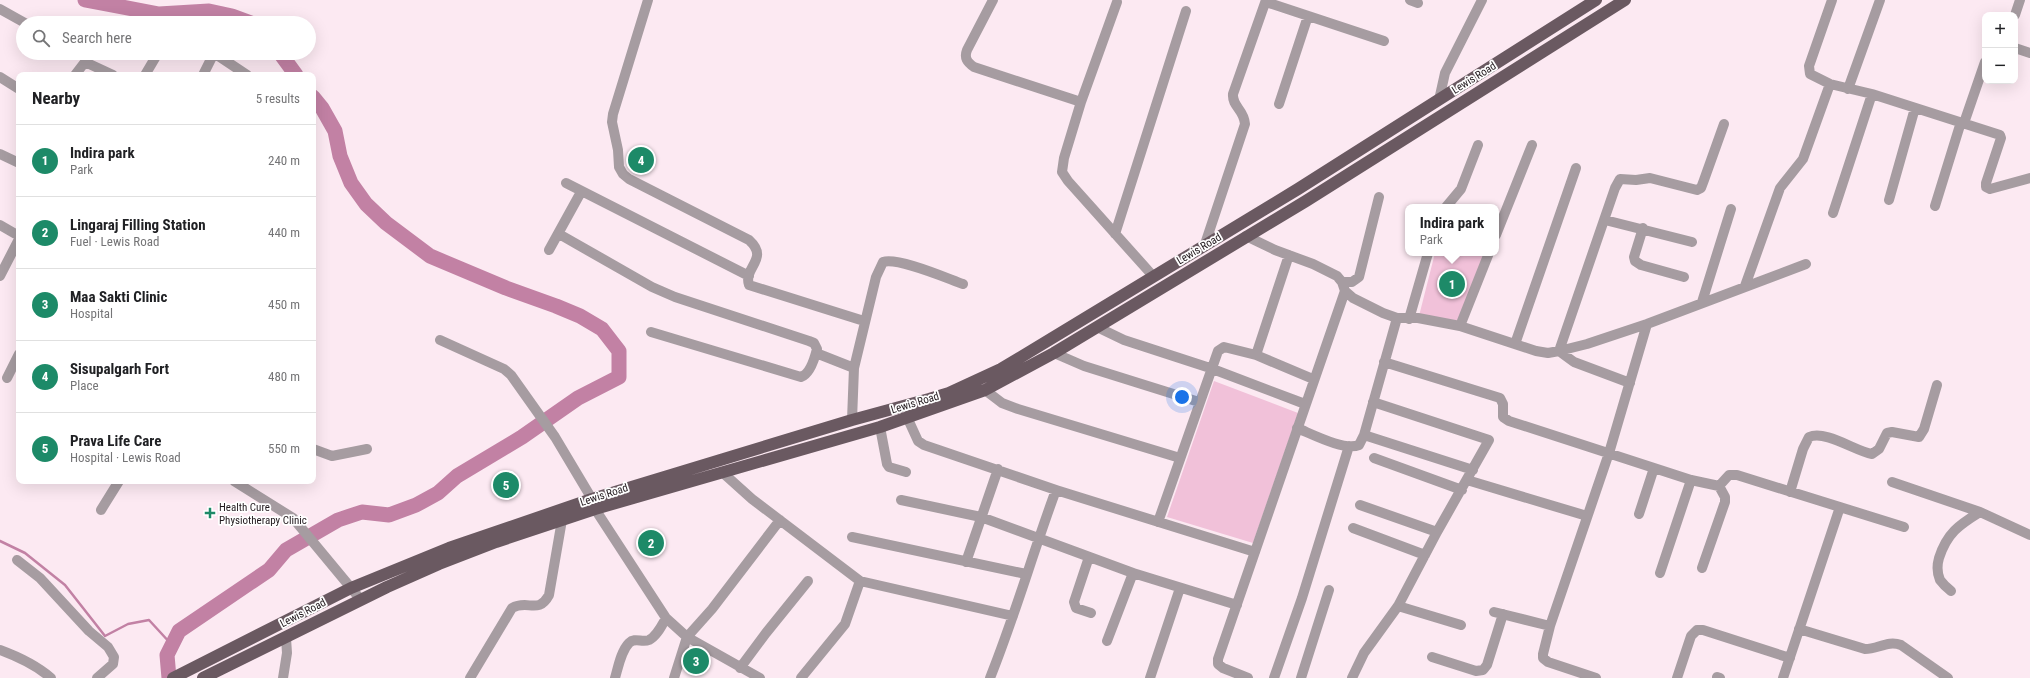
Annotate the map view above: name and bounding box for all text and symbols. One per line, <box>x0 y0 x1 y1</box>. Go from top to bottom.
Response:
map controls <box>1982 12 2018 84</box>
button: + <box>1982 12 2018 48</box>
search box <box>16 16 316 60</box>
icon: search <box>30 27 52 49</box>
text: Search here <box>62 29 132 47</box>
button: − <box>1982 48 2018 84</box>
street label: Lewis Road <box>1449 59 1499 97</box>
text: Nearby <box>32 88 80 108</box>
text: 5 results <box>256 91 300 106</box>
text: Indira park <box>70 144 135 162</box>
pin: 4 <box>628 145 654 175</box>
text: 1 <box>42 153 48 168</box>
text: 240 m <box>268 153 300 168</box>
text: Park <box>70 162 93 177</box>
popup <box>1405 204 1499 256</box>
text: Indira park <box>1420 214 1484 232</box>
text: Lingaraj Filling Station <box>70 216 206 234</box>
text: 2 <box>42 225 48 240</box>
text: 440 m <box>268 225 300 240</box>
street label: Lewis Road <box>1174 231 1224 267</box>
text: Park <box>1420 232 1443 247</box>
text: Fuel · Lewis Road <box>70 234 159 249</box>
pin: 1 <box>1439 269 1465 299</box>
text: Maa Sakti Clinic <box>70 288 167 306</box>
text: 3 <box>42 297 48 312</box>
text: 450 m <box>268 297 300 312</box>
text: Hospital <box>70 306 113 321</box>
text: Sisupalgarh Fort <box>70 360 169 378</box>
text: 4 <box>42 369 48 384</box>
text: 480 m <box>268 369 300 384</box>
text: Place <box>70 378 99 393</box>
your location <box>1172 387 1192 407</box>
street label: Lewis Road <box>889 390 941 416</box>
text: Prava Life Care <box>70 432 161 450</box>
text: 5 <box>42 441 48 456</box>
text: 550 m <box>268 441 300 456</box>
text: Hospital · Lewis Road <box>70 450 181 465</box>
pin: 5 <box>493 470 519 500</box>
street label: Lewis Road <box>578 481 630 509</box>
place label: Health Cure Physiotherapy Clinic <box>219 501 307 527</box>
marker: Health Cure Physiotherapy Clinic <box>204 507 216 519</box>
pin: 2 <box>638 528 664 558</box>
street label: Lewis Road <box>278 596 328 630</box>
pin: 3 <box>683 646 709 676</box>

